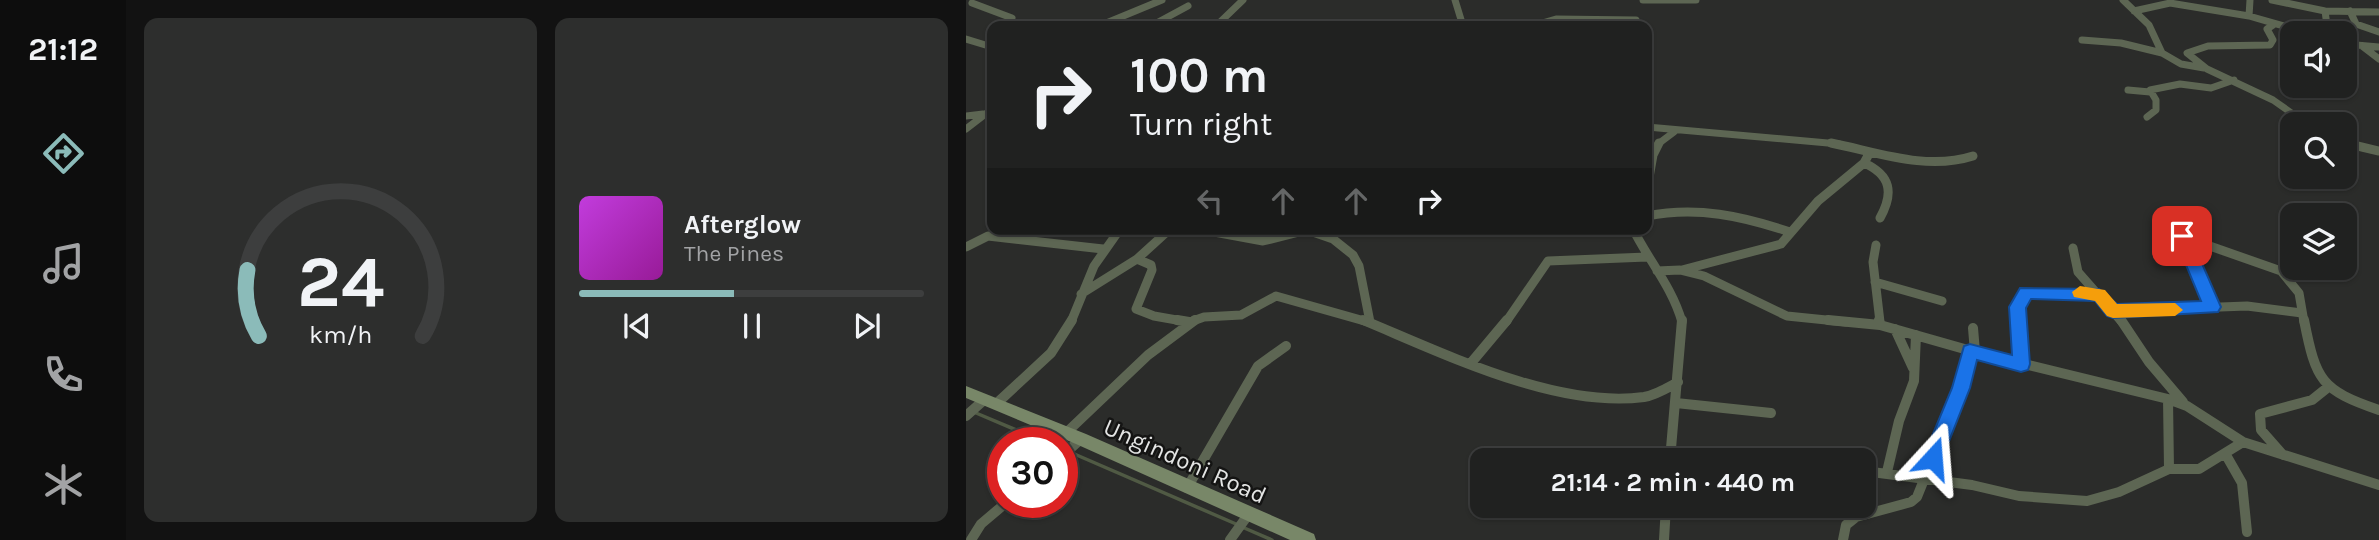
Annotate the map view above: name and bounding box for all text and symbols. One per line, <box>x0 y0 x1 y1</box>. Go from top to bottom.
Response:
map controls <box>2280 21 2357 280</box>
button: sound <box>2280 21 2357 98</box>
text: 21:12 <box>28 31 98 68</box>
text: 100 m <box>1130 47 1268 104</box>
icon: right <box>1015 49 1106 140</box>
text: Turn right <box>1130 106 1272 143</box>
button: search <box>2280 112 2357 189</box>
icon: directions <box>39 129 88 178</box>
icon: left <box>1191 182 1229 220</box>
icon: ahead <box>1264 182 1302 220</box>
icon: ahead <box>1337 182 1375 220</box>
icon: right <box>1410 182 1448 220</box>
button: layers <box>2280 203 2357 280</box>
pin <box>2152 206 2212 266</box>
text: Afterglow <box>684 209 801 240</box>
icon: arrive <box>2163 217 2201 255</box>
icon: music <box>39 239 88 288</box>
text: 24 <box>297 239 384 324</box>
text: The Pines <box>684 240 784 267</box>
icon: previous <box>618 307 656 345</box>
icon: pause <box>733 307 771 345</box>
icon: next <box>848 307 886 345</box>
text: km/h <box>309 320 372 349</box>
icon: phone <box>39 350 88 399</box>
street label: Ungindoni Road <box>1099 413 1271 509</box>
position arrow <box>1896 421 1970 495</box>
speed limit sign: 30 <box>987 427 1078 518</box>
icon: climate <box>39 460 88 509</box>
text: 21:14 · 2 min · 440 m <box>1551 467 1795 498</box>

